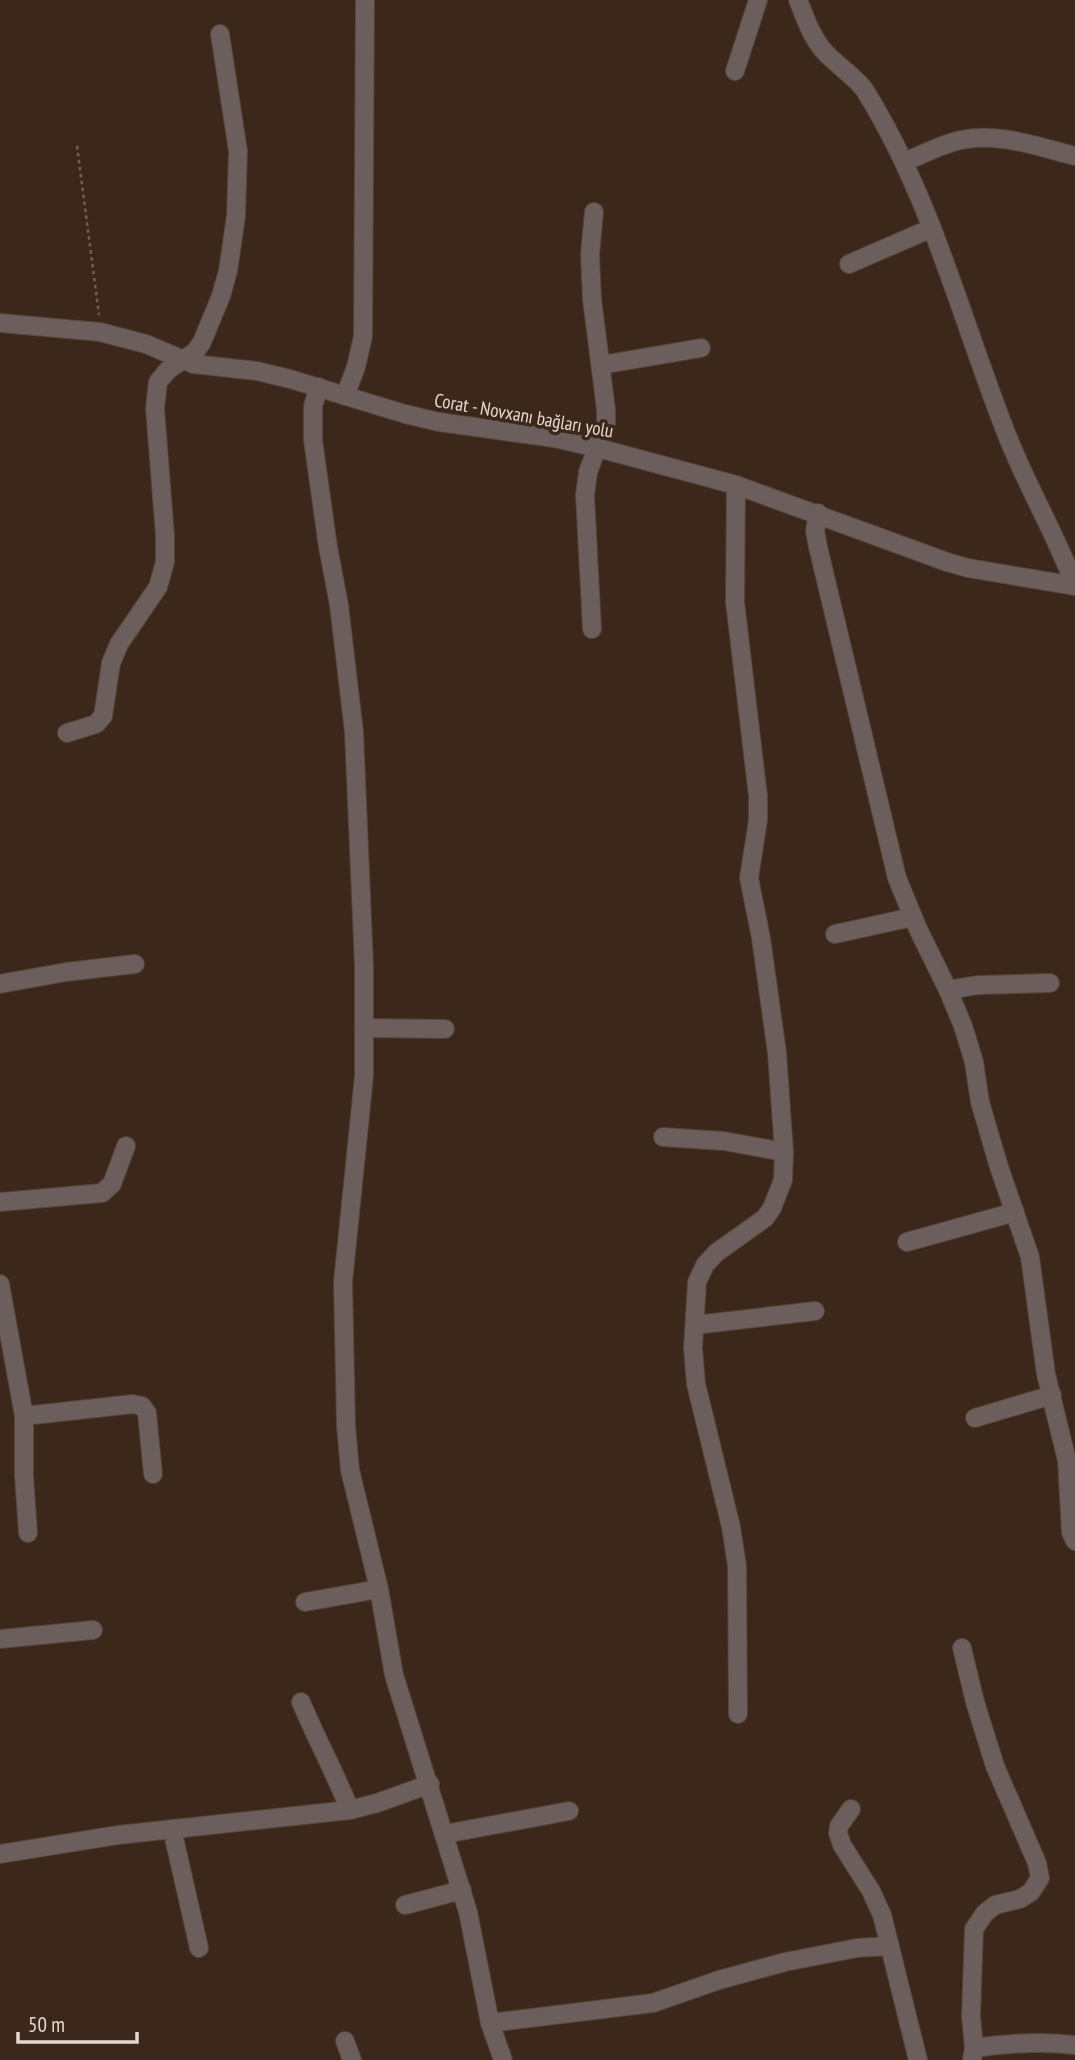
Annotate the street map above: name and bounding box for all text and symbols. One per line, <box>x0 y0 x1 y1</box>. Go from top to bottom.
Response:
street label: Corat - Novxanı bağları yolu <box>433 387 615 443</box>
scale bar <box>18 2000 136 2044</box>
text: 50 m <box>28 2011 65 2038</box>

